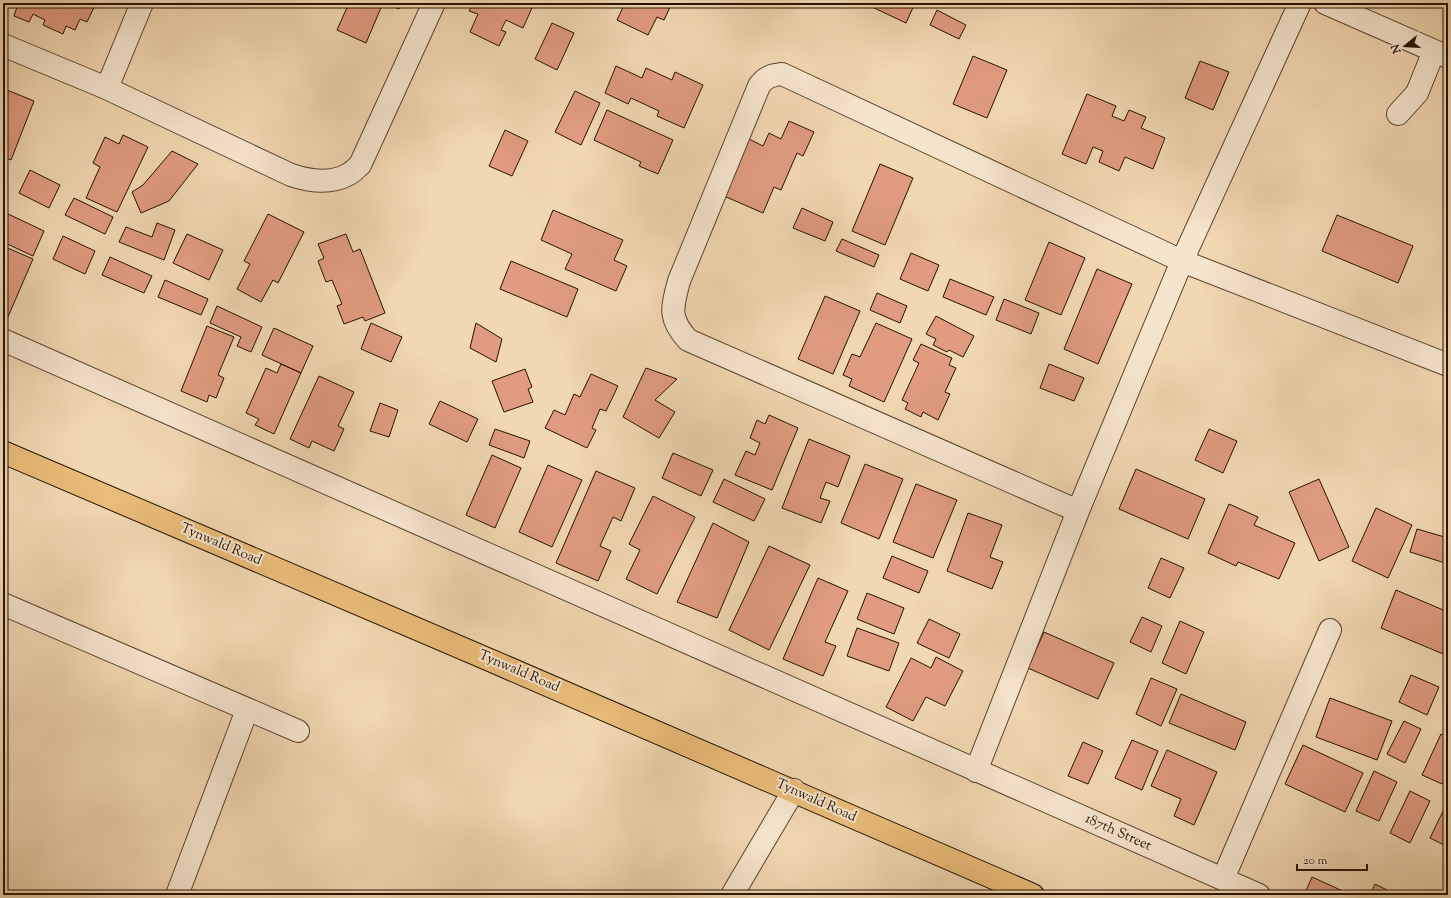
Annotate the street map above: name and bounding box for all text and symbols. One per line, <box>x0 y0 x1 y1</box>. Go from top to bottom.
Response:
north arrow <box>1385 26 1425 66</box>
text: N <box>1387 42 1406 56</box>
street label: Tynwald Road <box>177 519 265 571</box>
street label: Tynwald Road <box>475 646 563 698</box>
street label: Tynwald Road <box>772 774 860 828</box>
street label: 187th Street <box>1082 809 1155 857</box>
scale bar <box>1297 846 1367 872</box>
text: 20 m <box>1303 852 1328 870</box>

